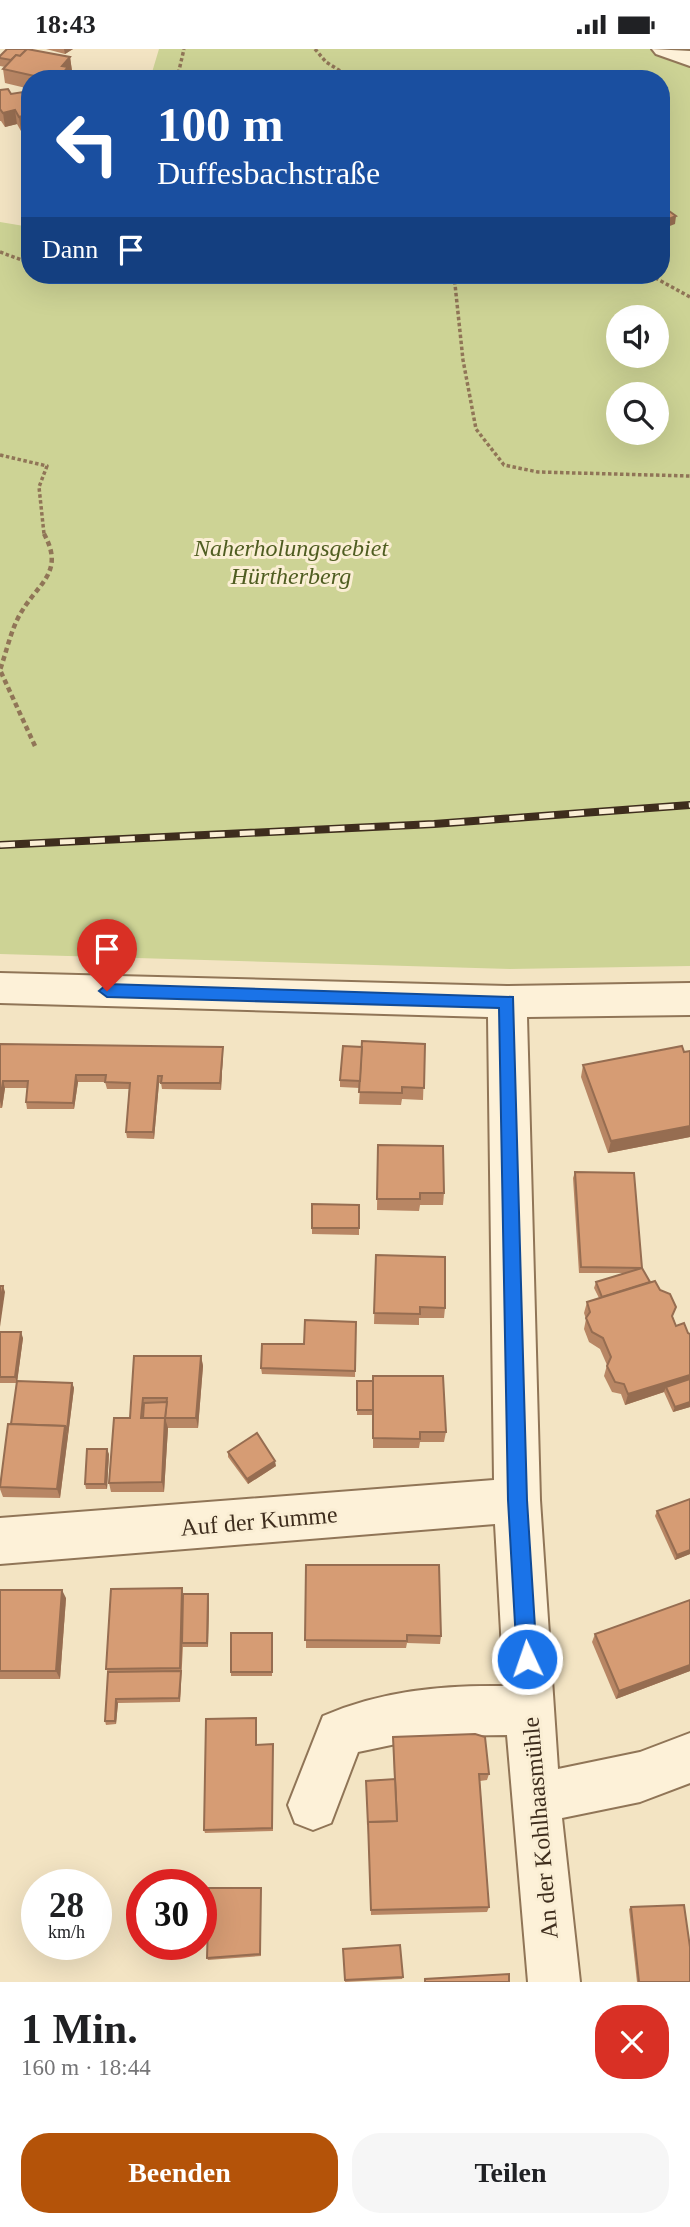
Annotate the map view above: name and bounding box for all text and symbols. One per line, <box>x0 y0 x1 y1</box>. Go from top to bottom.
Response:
text: 18:43 <box>35 10 96 39</box>
text: 100 m <box>157 97 284 152</box>
icon: left <box>42 98 133 189</box>
text: Duffesbachstraße <box>157 155 380 191</box>
icon: arrive <box>112 231 150 269</box>
text: Dann <box>42 235 98 264</box>
map controls <box>606 305 669 445</box>
button: sound <box>606 305 669 368</box>
button: search <box>606 382 669 445</box>
park label: Naherholungsgebiet Hürtherberg <box>193 535 389 589</box>
pin <box>77 919 137 991</box>
icon: arrive <box>88 930 126 968</box>
street label: Auf der Kumme <box>180 1501 338 1541</box>
position arrow <box>490 1622 564 1696</box>
street label: An der Kohlhaasmühle <box>517 1716 563 1940</box>
speed limit sign: 30 <box>126 1869 217 1960</box>
text: 28 <box>49 1886 84 1925</box>
text: km/h <box>48 1922 85 1942</box>
button: close <box>595 2005 669 2079</box>
text: 1 Min. <box>21 2006 138 2052</box>
text: 160 m · 18:44 <box>21 2055 151 2080</box>
button: Beenden <box>21 2133 338 2213</box>
button: Teilen <box>352 2133 669 2213</box>

